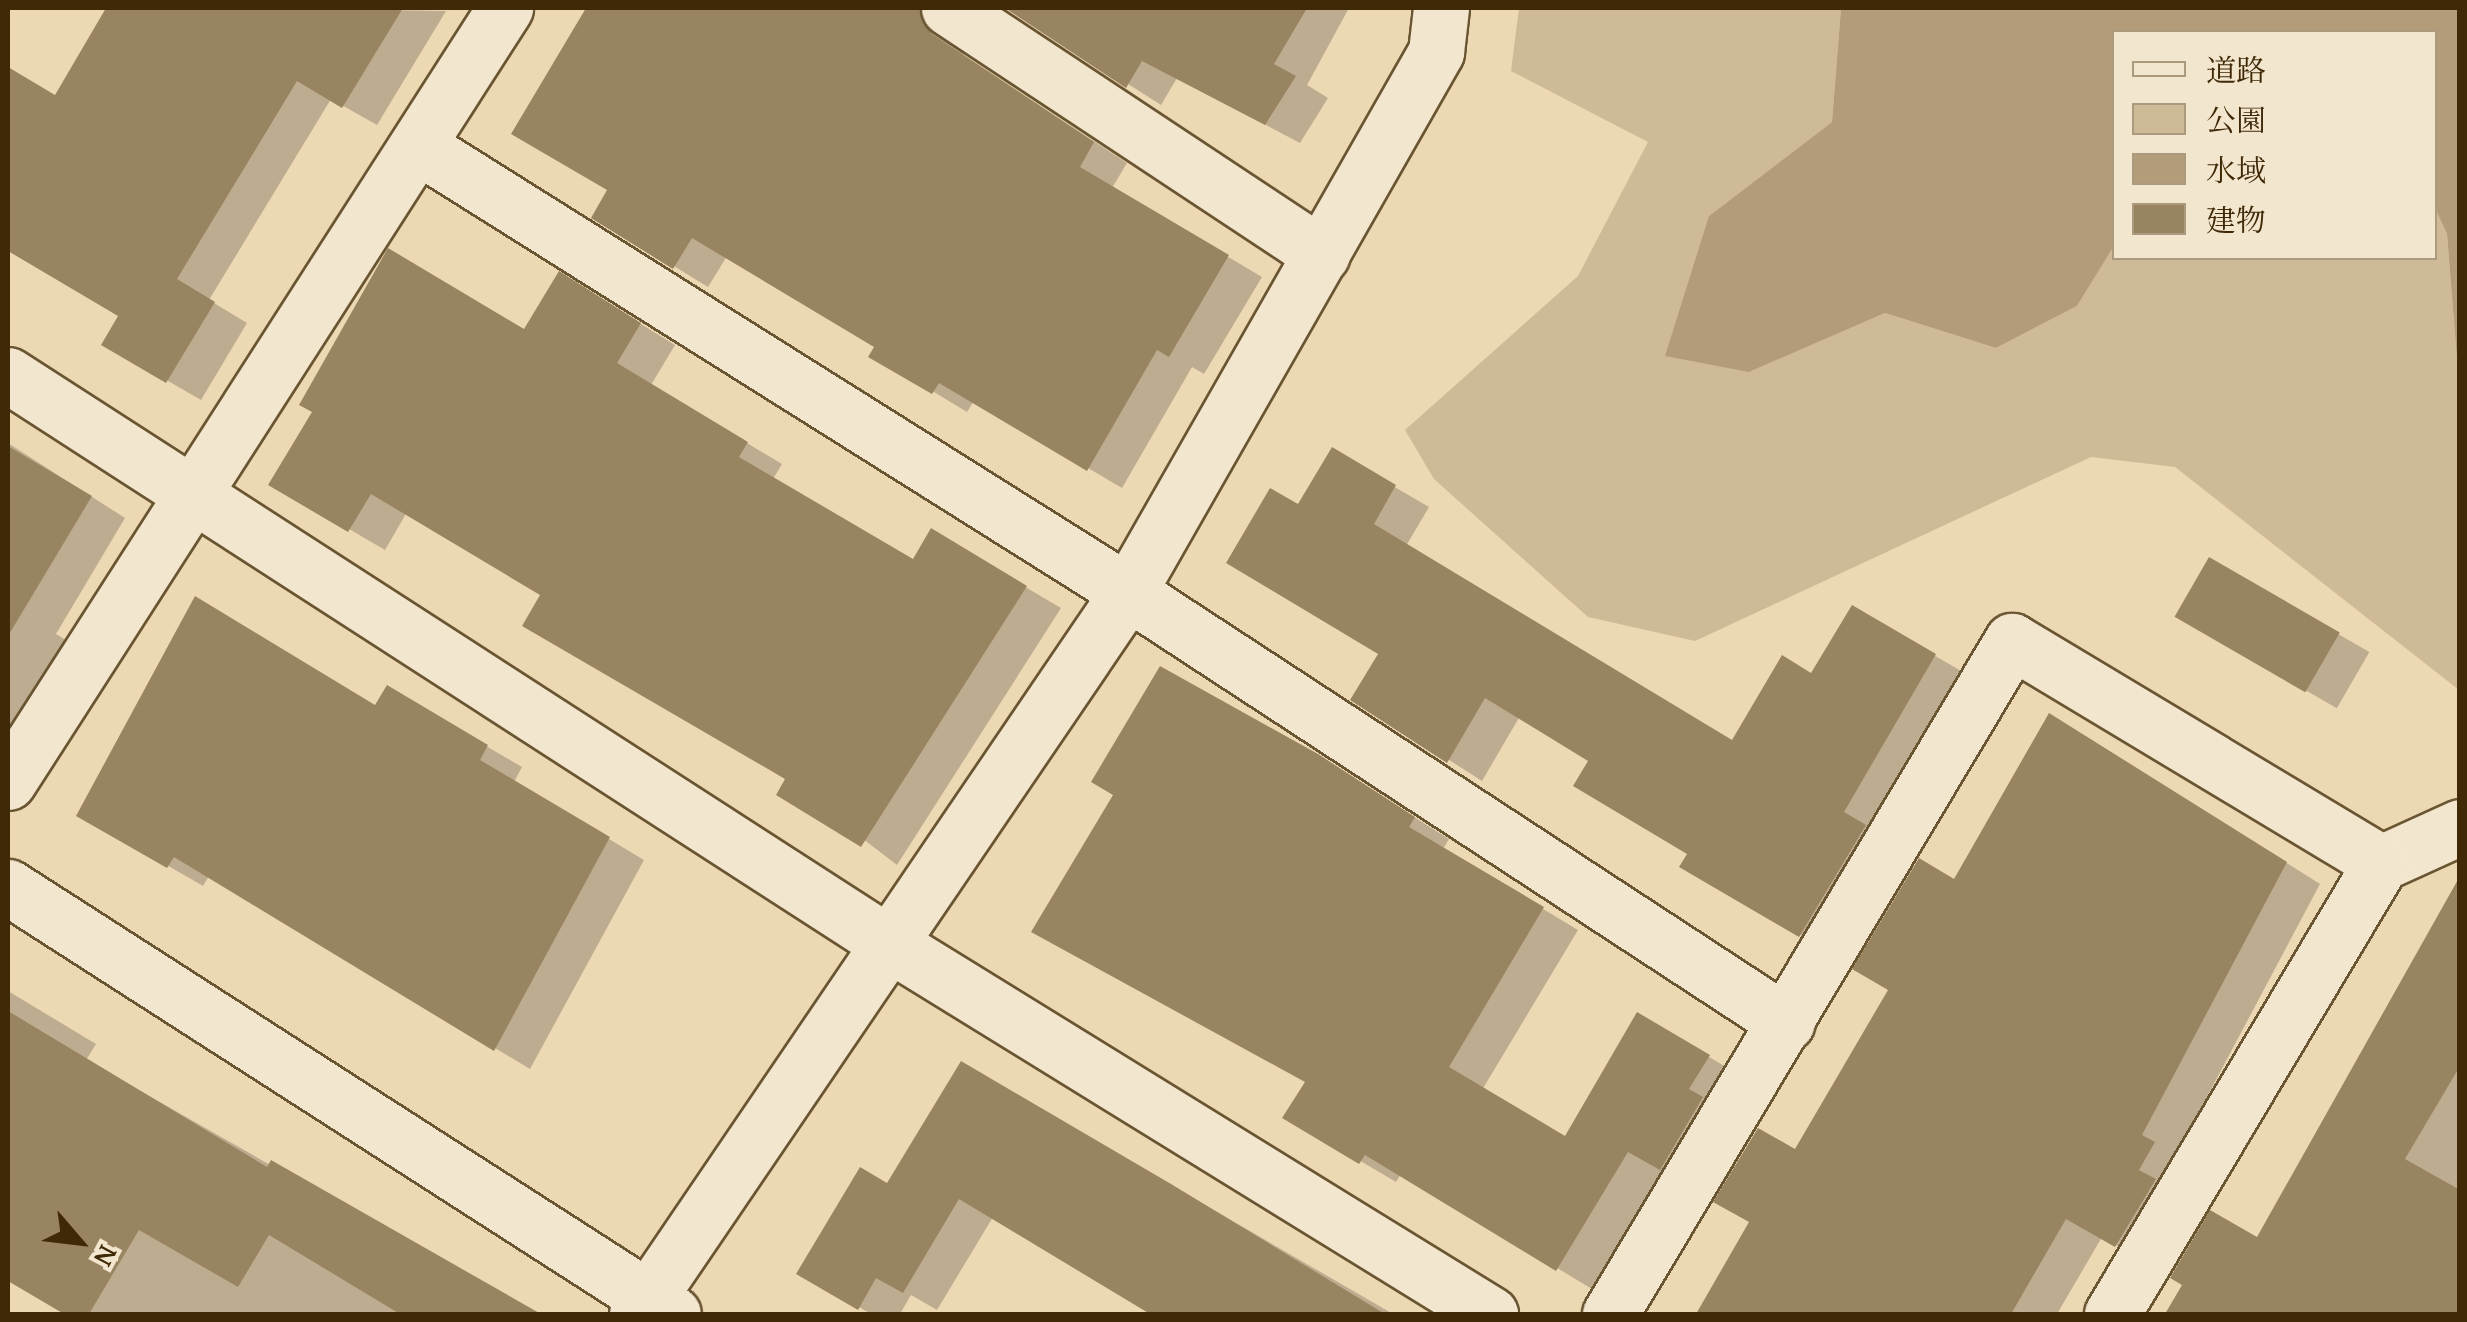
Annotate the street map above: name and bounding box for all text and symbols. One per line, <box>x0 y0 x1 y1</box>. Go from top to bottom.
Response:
legend <box>2112 30 2437 260</box>
text: 道路 <box>2206 48 2266 92</box>
text: 公園 <box>2206 98 2266 142</box>
text: 水域 <box>2206 148 2266 192</box>
text: 建物 <box>2206 198 2266 242</box>
north arrow <box>30 1192 130 1292</box>
text: N <box>84 1238 129 1274</box>

